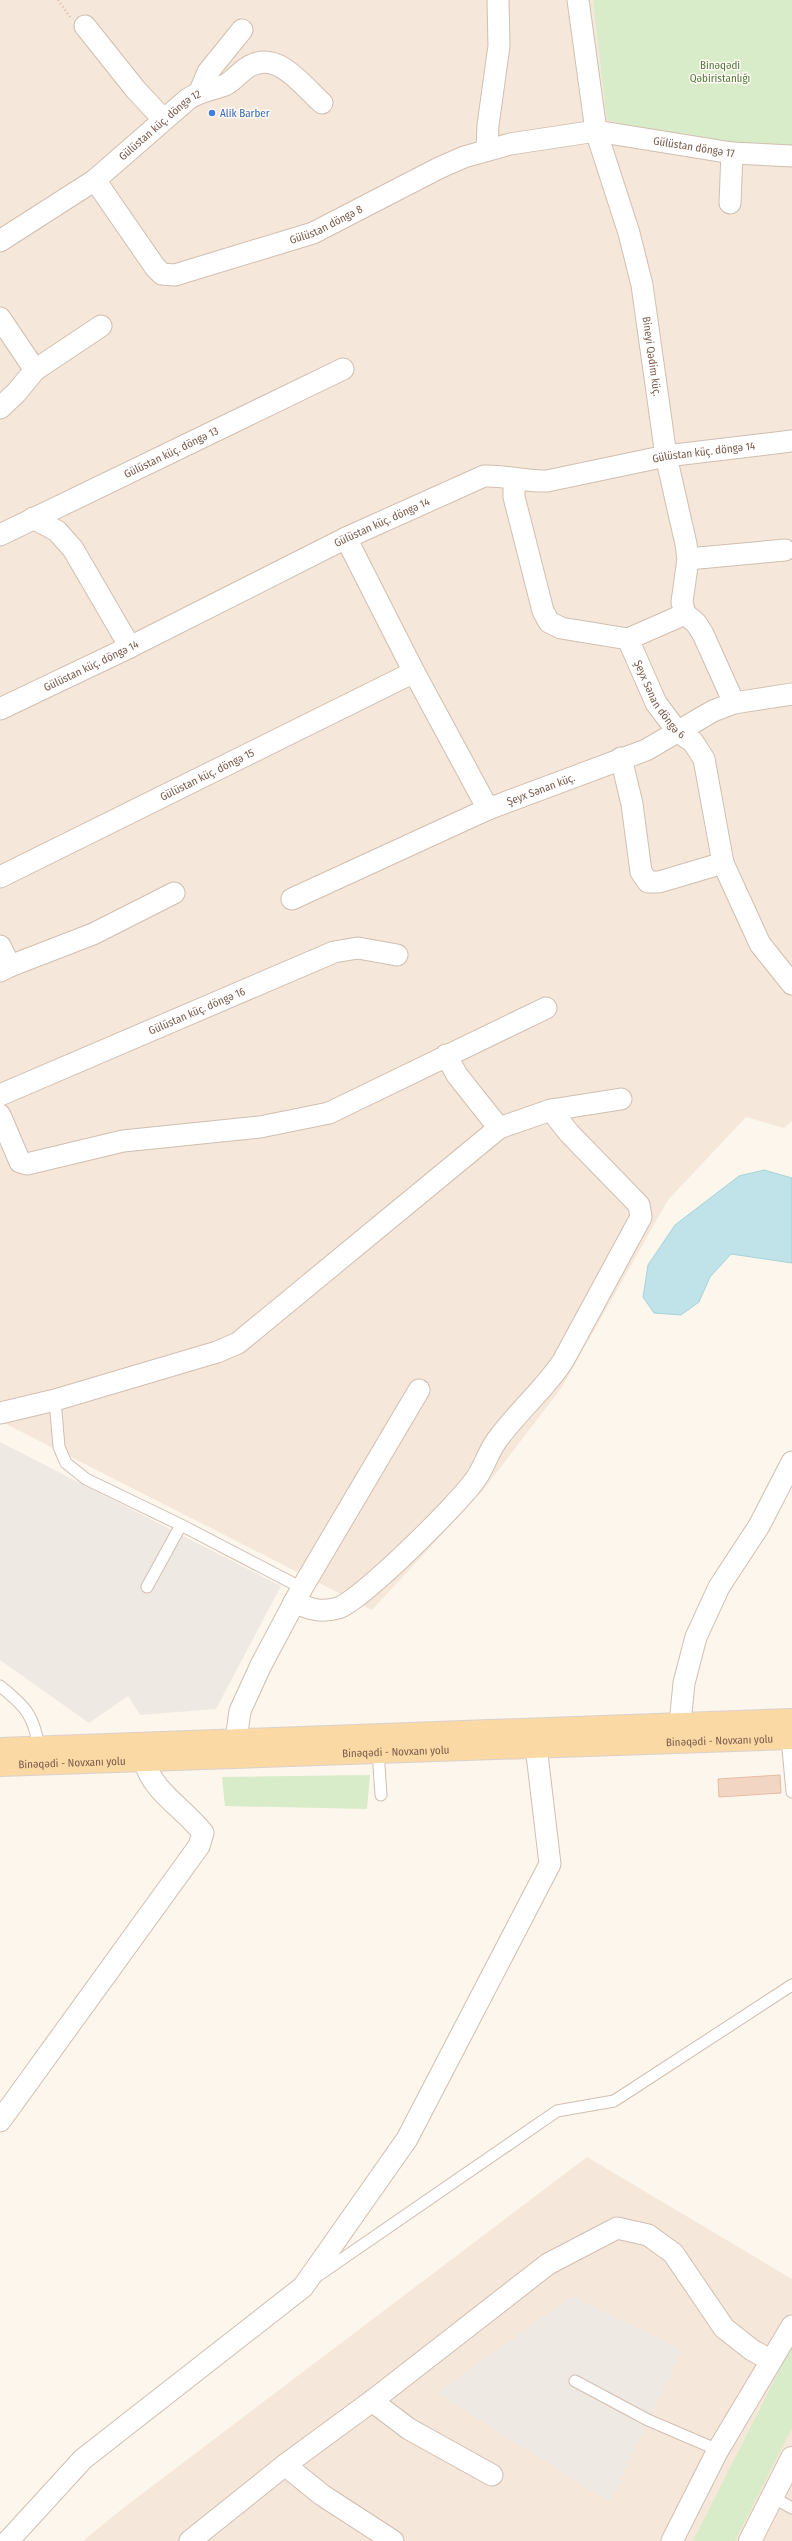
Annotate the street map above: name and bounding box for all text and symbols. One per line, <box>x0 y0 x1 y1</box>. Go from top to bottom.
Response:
park label: Binəqədi Qəbiristanlığı <box>690 59 750 85</box>
street label: Gülüstan küç. döngə 12 <box>116 87 203 163</box>
place label: Alik Barber <box>220 107 270 120</box>
marker: Alik Barber <box>207 108 217 118</box>
street label: Gülüstan döngə 17 <box>652 134 735 160</box>
street label: Gülüstan döngə 8 <box>288 202 365 246</box>
street label: Bineyi Qədim küç. <box>640 316 664 397</box>
street label: Gülüstan küç. döngə 13 <box>122 424 220 481</box>
street label: Gülüstan küç. döngə 14 <box>651 439 756 465</box>
street label: Gülüstan küç. döngə 14 <box>332 495 432 550</box>
street label: Gülüstan küç. döngə 14 <box>42 637 141 694</box>
street label: Şeyx Sənan döngə 6 <box>632 658 688 742</box>
street label: Gülüstan küç. döngə 15 <box>158 746 256 803</box>
street label: Şeyx Sənan küç. <box>505 771 577 808</box>
street label: Gülüstan küç. döngə 16 <box>146 984 247 1037</box>
street label: Binəqədi - Novxanı yolu <box>666 1732 773 1749</box>
street label: Binəqədi - Novxanı yolu <box>342 1743 450 1760</box>
street label: Binəqədi - Novxanı yolu <box>18 1754 126 1771</box>

